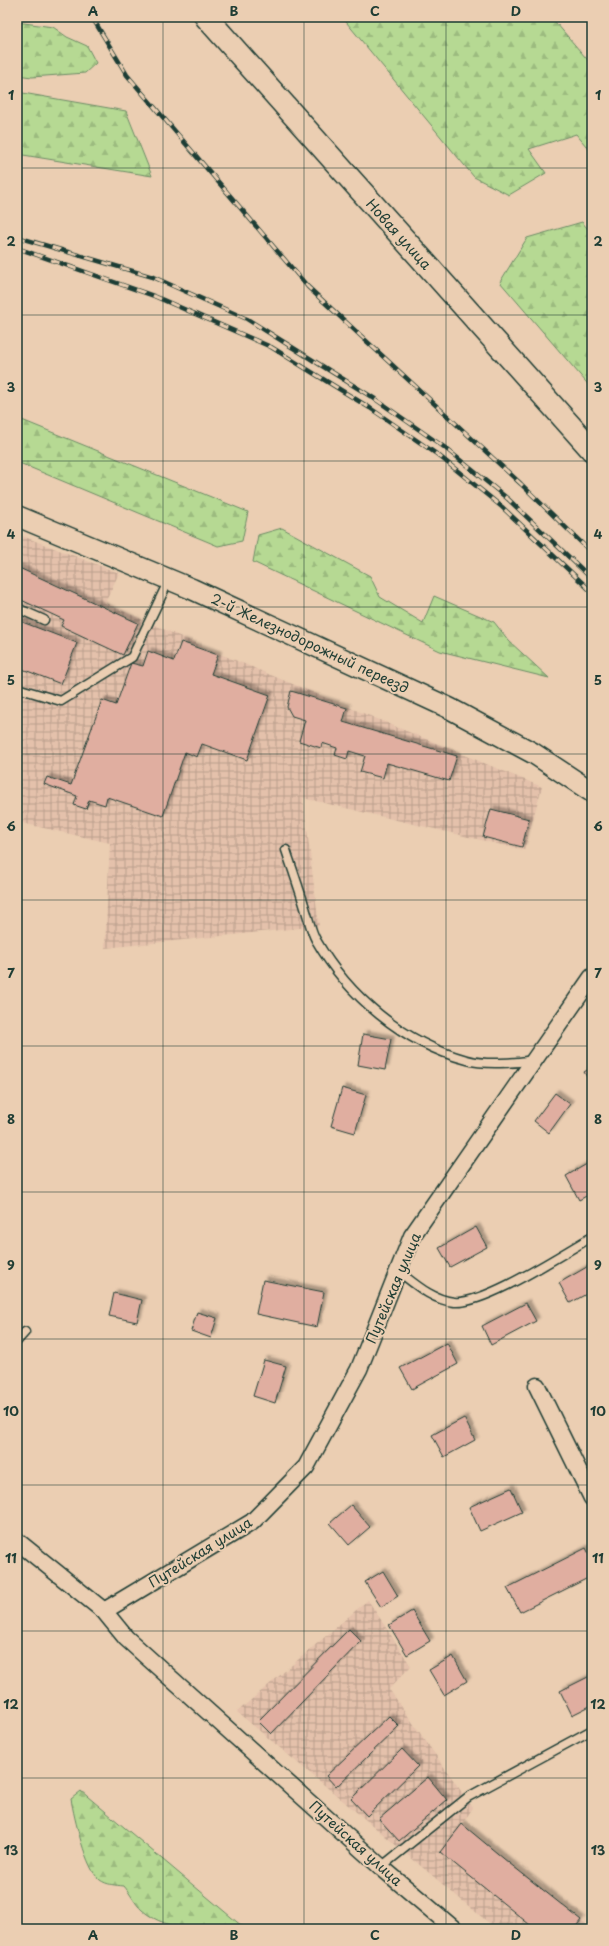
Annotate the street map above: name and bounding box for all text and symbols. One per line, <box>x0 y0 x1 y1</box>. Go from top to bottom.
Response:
text: A <box>88 1 98 20</box>
text: B <box>230 1 239 20</box>
text: C <box>370 1 380 20</box>
text: D <box>511 1 521 20</box>
text: 1 <box>8 85 14 104</box>
text: 1 <box>595 85 601 104</box>
street label: Новая улица <box>361 194 437 274</box>
text: 2 <box>6 231 16 250</box>
text: 2 <box>593 231 603 250</box>
text: 3 <box>7 377 16 396</box>
text: 3 <box>594 377 603 396</box>
text: 4 <box>7 524 16 543</box>
text: 4 <box>594 524 603 543</box>
street label: 2-й Железнодорожный переезд <box>208 588 412 698</box>
text: 5 <box>7 670 15 689</box>
text: 5 <box>594 670 602 689</box>
text: 6 <box>6 816 16 835</box>
text: 6 <box>593 816 603 835</box>
text: 7 <box>7 963 15 982</box>
text: 7 <box>594 963 602 982</box>
text: 8 <box>7 1109 15 1128</box>
text: 8 <box>594 1109 602 1128</box>
street label: Путейская улица <box>360 1229 426 1347</box>
text: 9 <box>7 1255 15 1274</box>
text: 9 <box>594 1255 602 1274</box>
text: 10 <box>3 1401 19 1420</box>
text: 10 <box>590 1401 606 1420</box>
street label: Путейская улица <box>144 1512 256 1592</box>
text: 11 <box>5 1548 17 1567</box>
text: 11 <box>592 1548 604 1567</box>
text: 12 <box>3 1694 19 1713</box>
text: 12 <box>590 1694 606 1713</box>
street label: Путейская улица <box>305 1795 407 1891</box>
text: 13 <box>4 1840 19 1859</box>
text: 13 <box>591 1840 606 1859</box>
text: A <box>88 1925 98 1944</box>
text: B <box>230 1925 239 1944</box>
text: C <box>370 1925 380 1944</box>
text: D <box>511 1925 521 1944</box>

